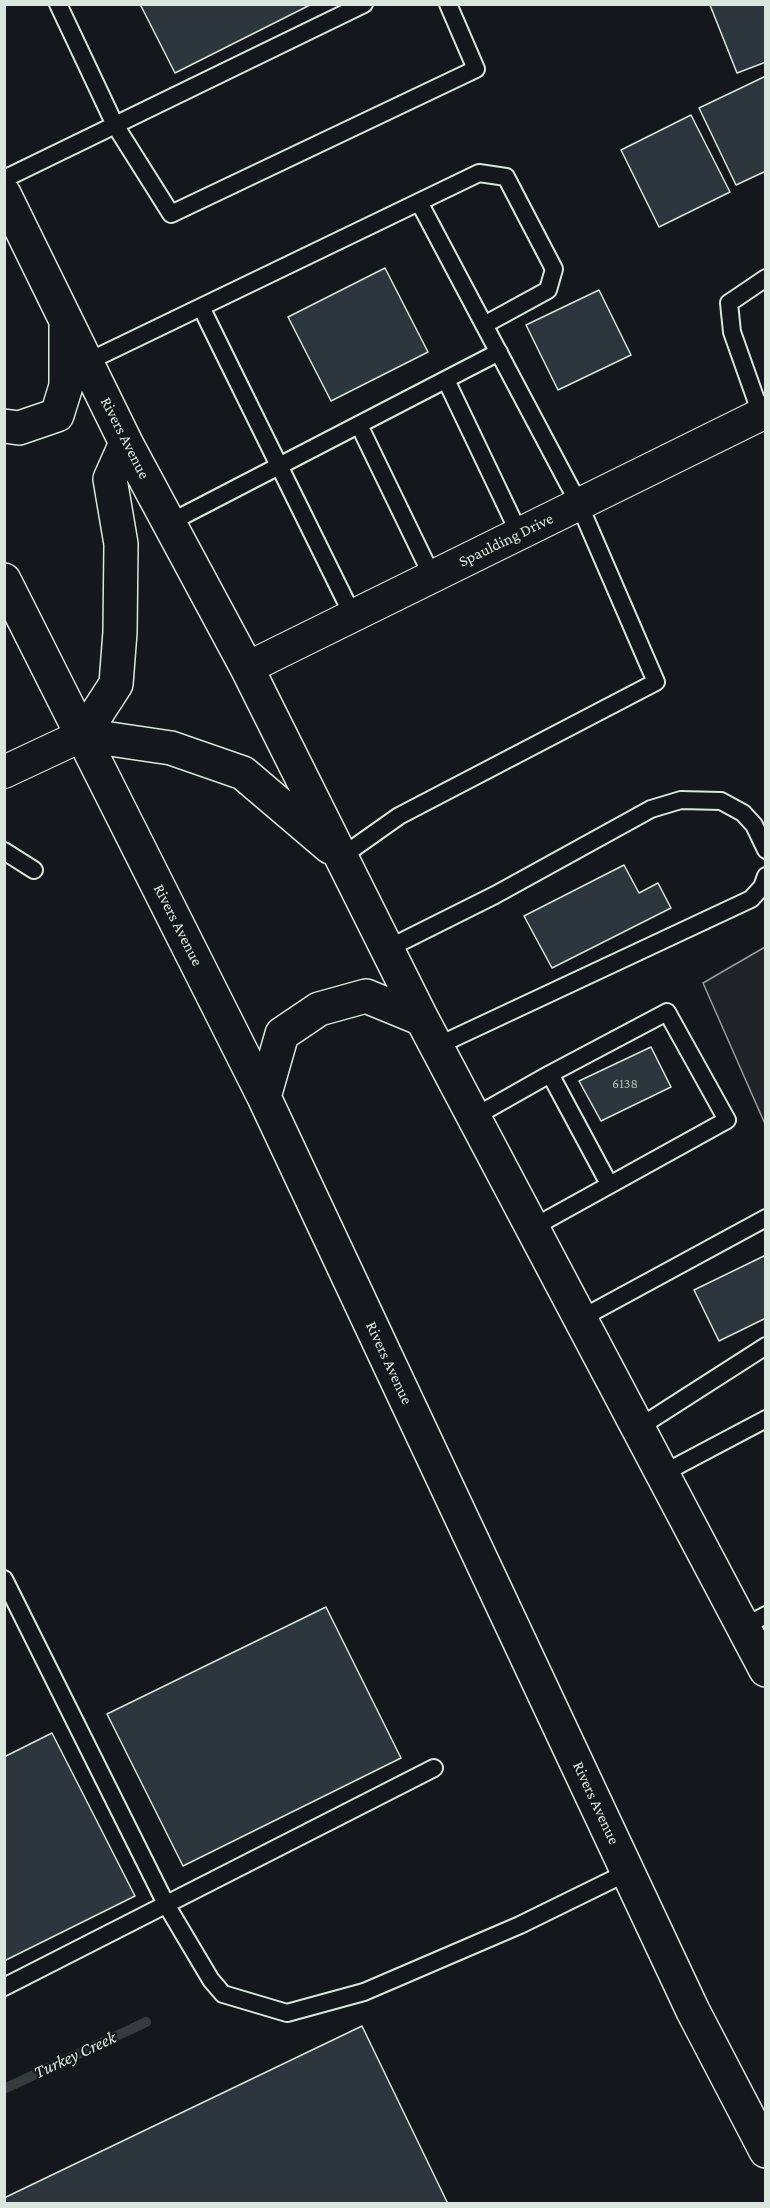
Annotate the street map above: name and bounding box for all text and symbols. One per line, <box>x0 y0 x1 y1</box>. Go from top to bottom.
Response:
street label: Rivers Avenue <box>96 394 154 482</box>
street label: Spaulding Drive <box>456 509 556 571</box>
street label: Rivers Avenue <box>149 881 207 969</box>
house number: 6138 <box>612 1076 638 1092</box>
street label: Rivers Avenue <box>361 1318 417 1408</box>
street label: Rivers Avenue <box>568 1758 624 1848</box>
water label: Turkey Creek <box>30 2027 120 2083</box>

